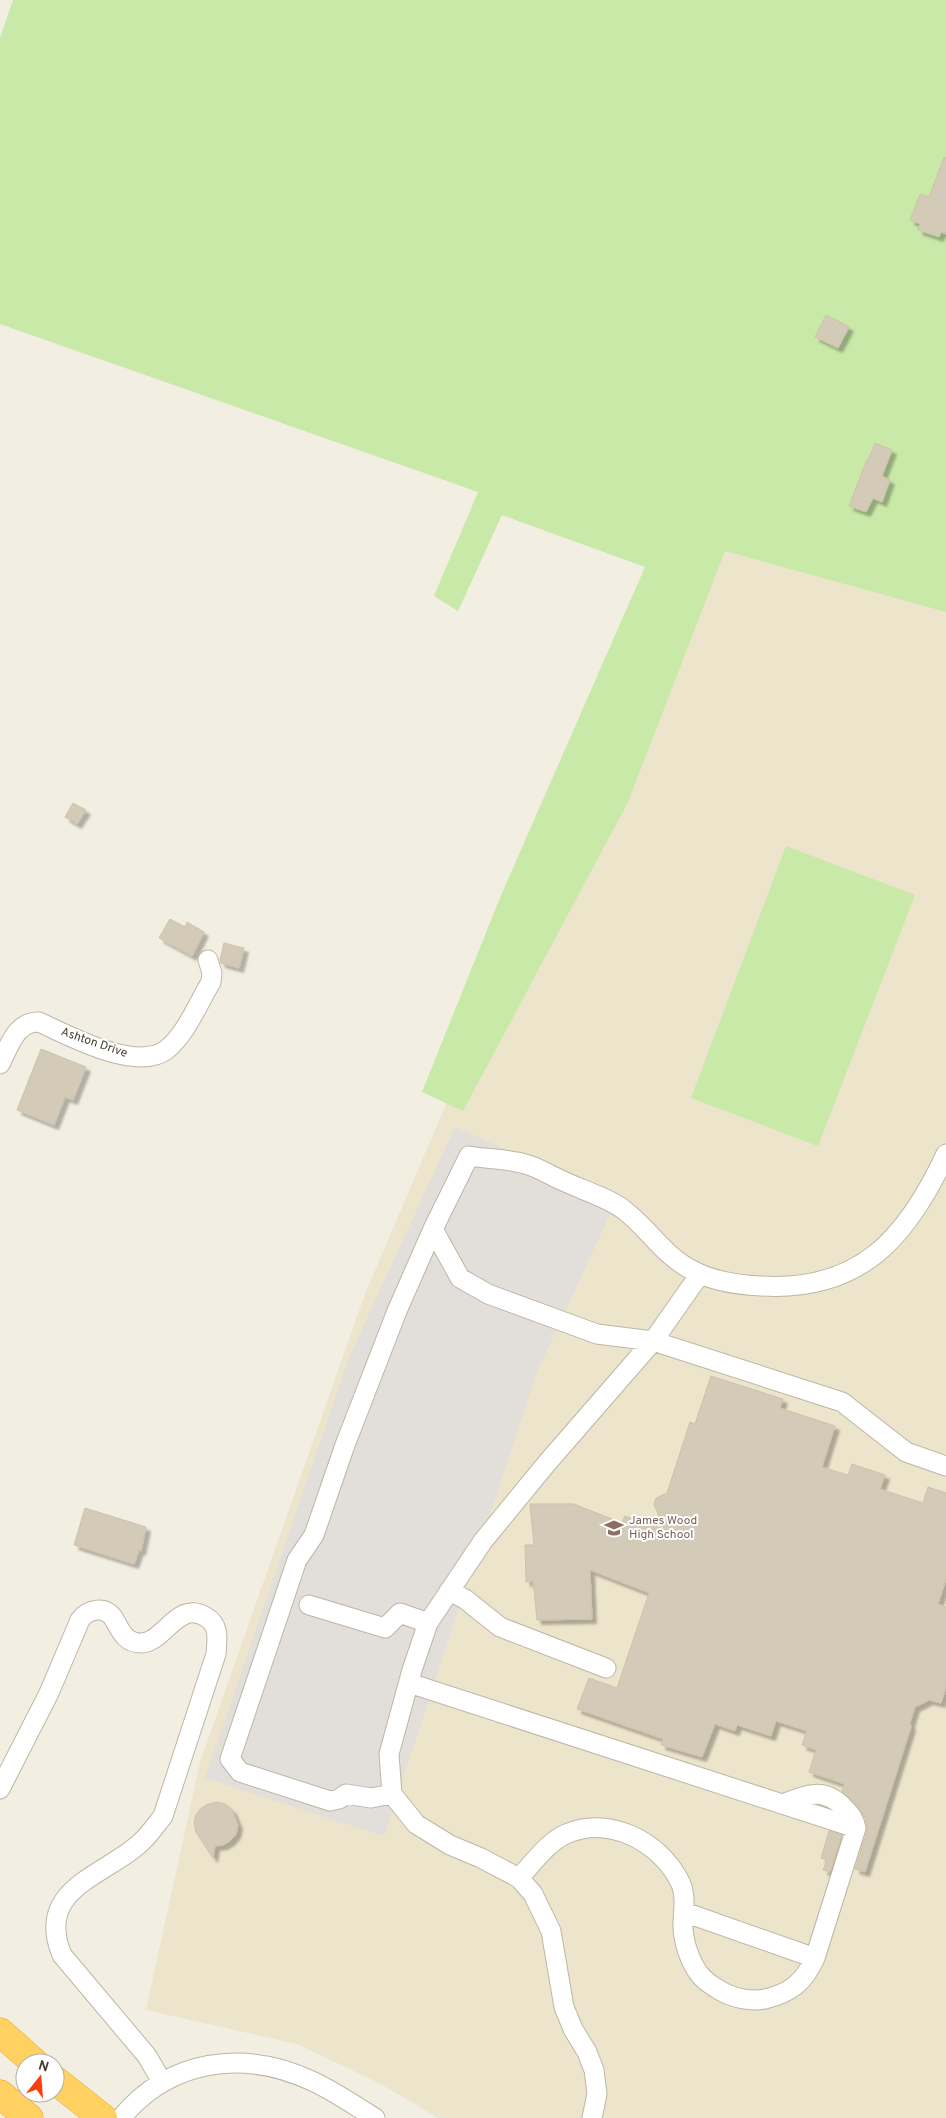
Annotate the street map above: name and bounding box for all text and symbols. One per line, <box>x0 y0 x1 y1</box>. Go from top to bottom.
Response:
street label: Ashton Drive <box>59 1024 129 1062</box>
place label: James Wood High School <box>629 1513 697 1543</box>
school or university icon: James Wood High School <box>603 1517 625 1539</box>
north arrow <box>15 2053 65 2103</box>
text: N <box>36 2057 51 2077</box>

